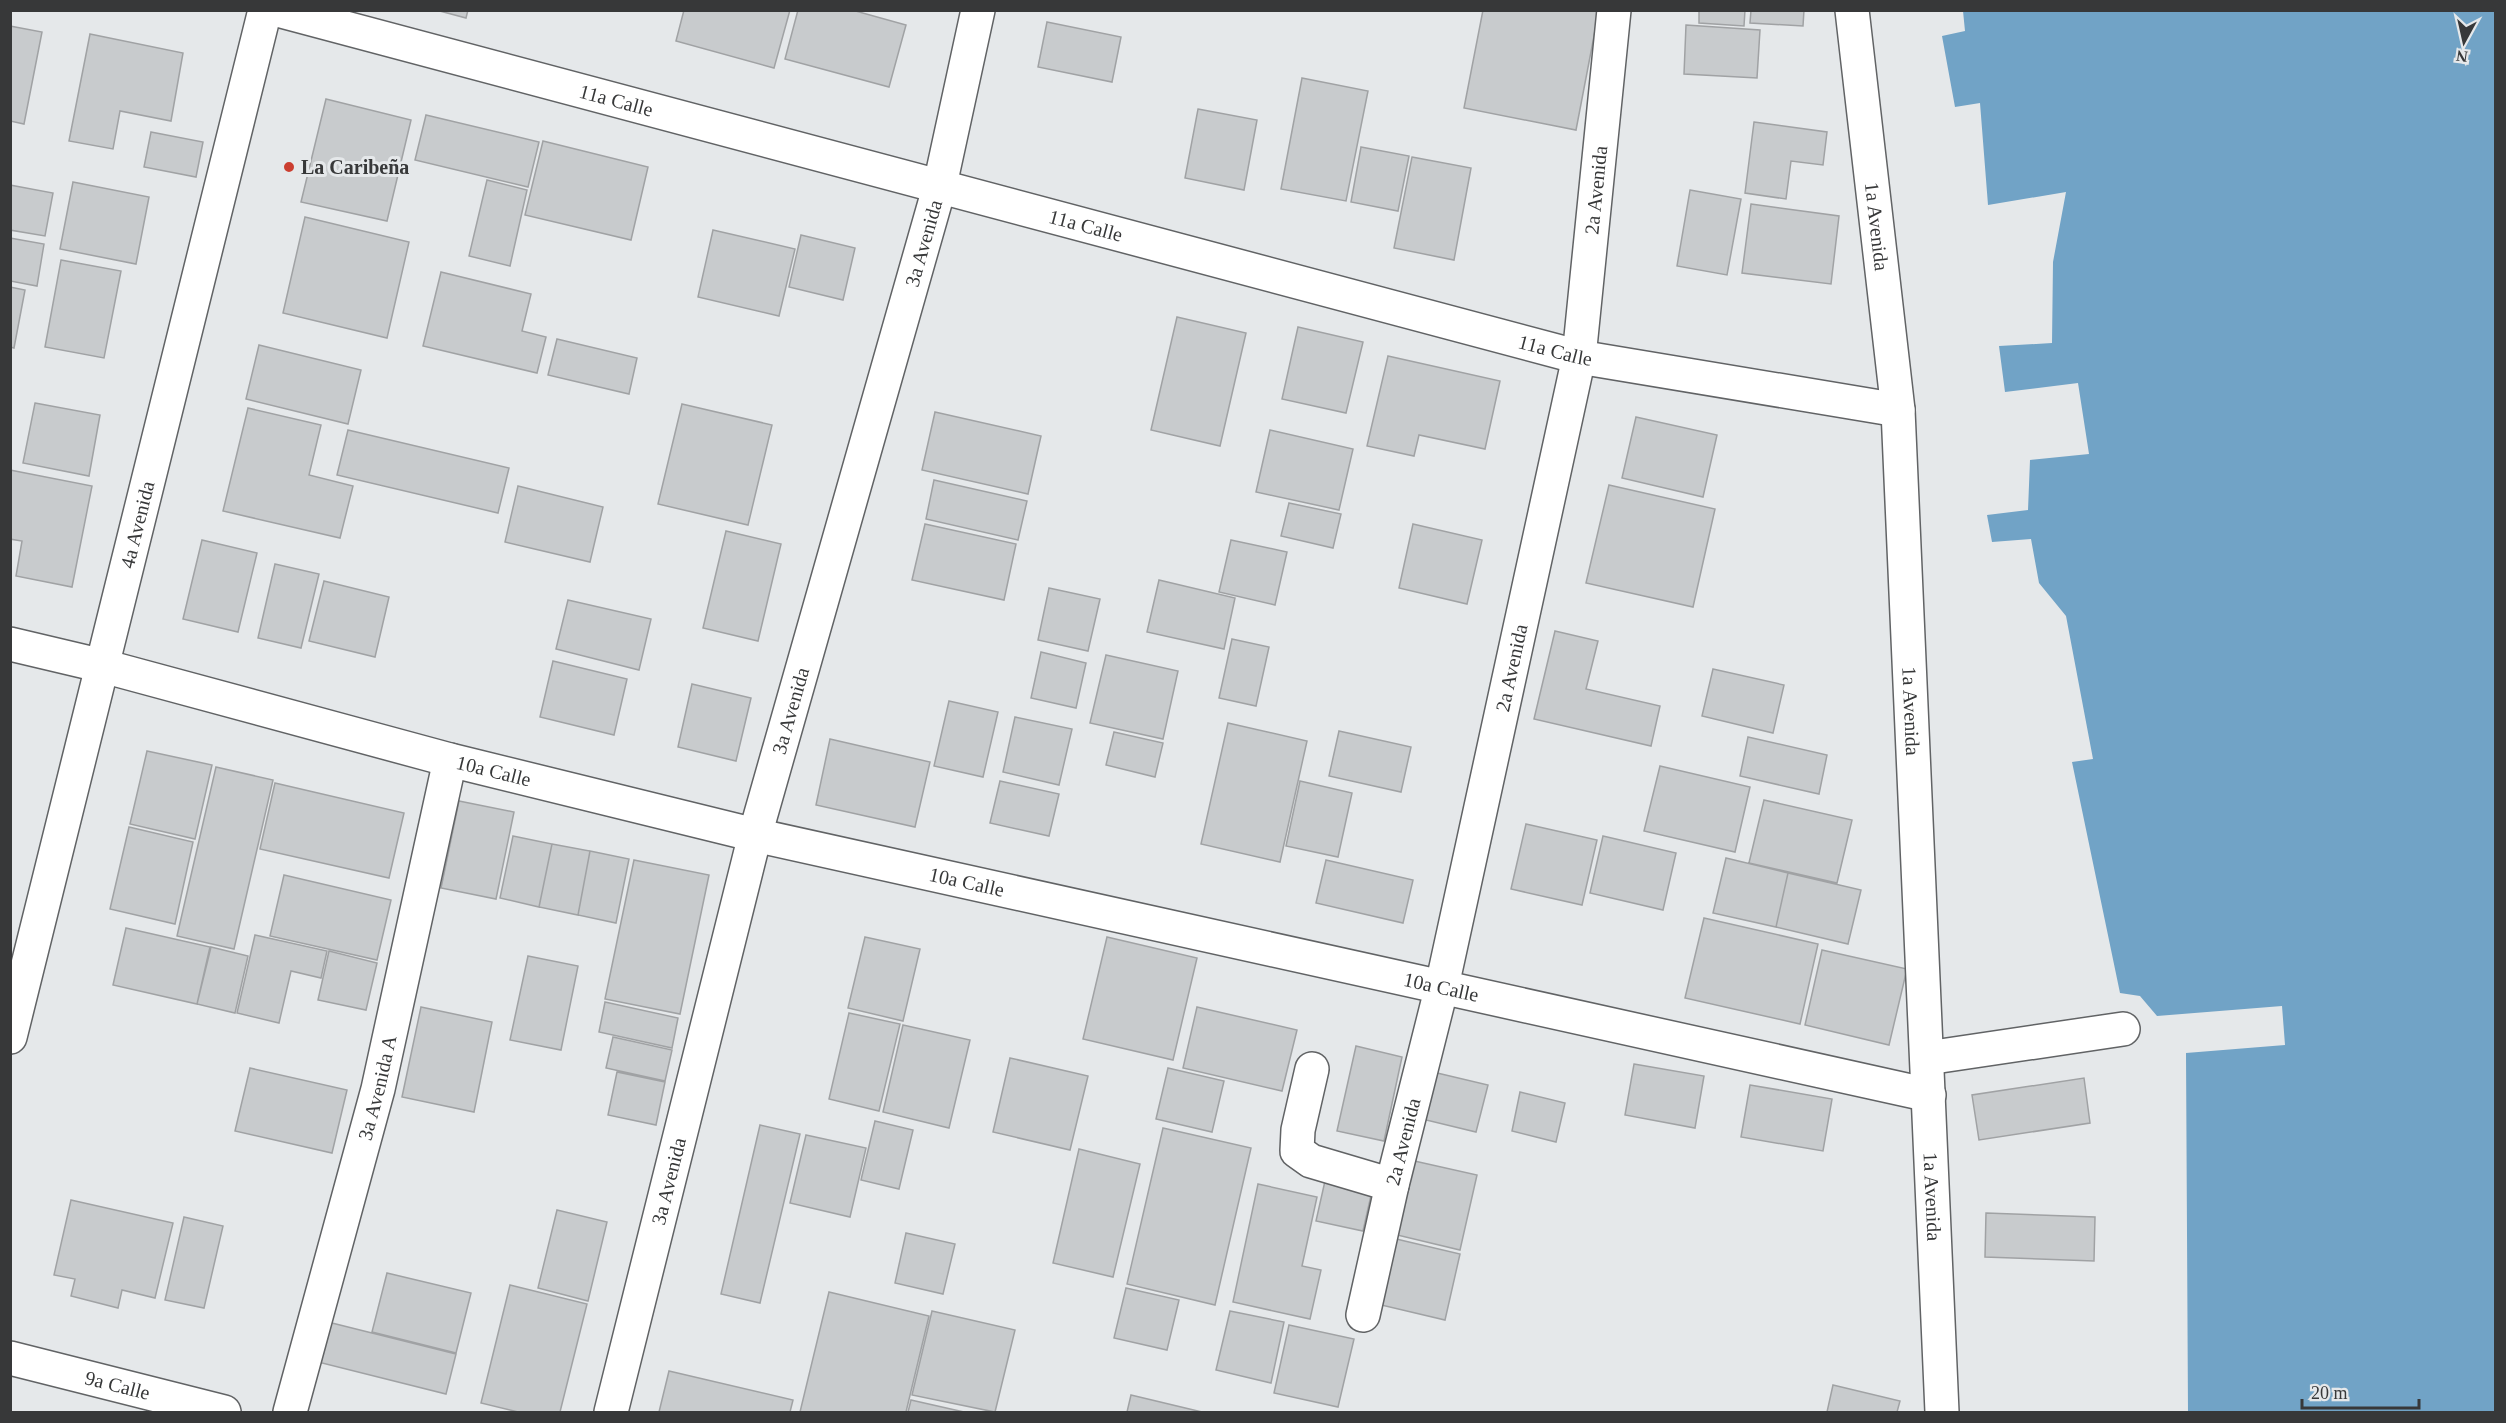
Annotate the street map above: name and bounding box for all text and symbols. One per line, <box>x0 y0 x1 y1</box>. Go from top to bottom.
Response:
north arrow <box>2434 12 2494 72</box>
text: N <box>2455 47 2469 66</box>
street label: 11a Calle <box>577 80 656 121</box>
street label: 2a Avenida <box>1580 144 1611 235</box>
place label: La Caribeña <box>301 156 409 178</box>
marker: La Caribeña <box>282 160 296 174</box>
street label: 1a Avenida <box>1861 181 1893 272</box>
street label: 3a Avenida <box>901 197 946 289</box>
street label: 11a Calle <box>1046 205 1125 246</box>
street label: 11a Calle <box>1516 330 1594 370</box>
street label: 4a Avenida <box>116 479 159 570</box>
street label: 2a Avenida <box>1491 622 1532 714</box>
street label: 3a Avenida <box>768 665 813 757</box>
street label: 1a Avenida <box>1898 666 1924 756</box>
street label: 10a Calle <box>454 751 533 791</box>
street label: 10a Calle <box>927 863 1006 901</box>
street label: 10a Calle <box>1402 968 1481 1006</box>
street label: 3a Avenida A <box>354 1032 401 1143</box>
street label: 2a Avenida <box>1381 1096 1424 1187</box>
street label: 3a Avenida <box>647 1135 690 1227</box>
street label: 1a Avenida <box>1920 1152 1945 1242</box>
street label: 9a Calle <box>83 1366 152 1404</box>
scale bar <box>2302 1372 2419 1410</box>
text: 20 m <box>2311 1383 2348 1403</box>

